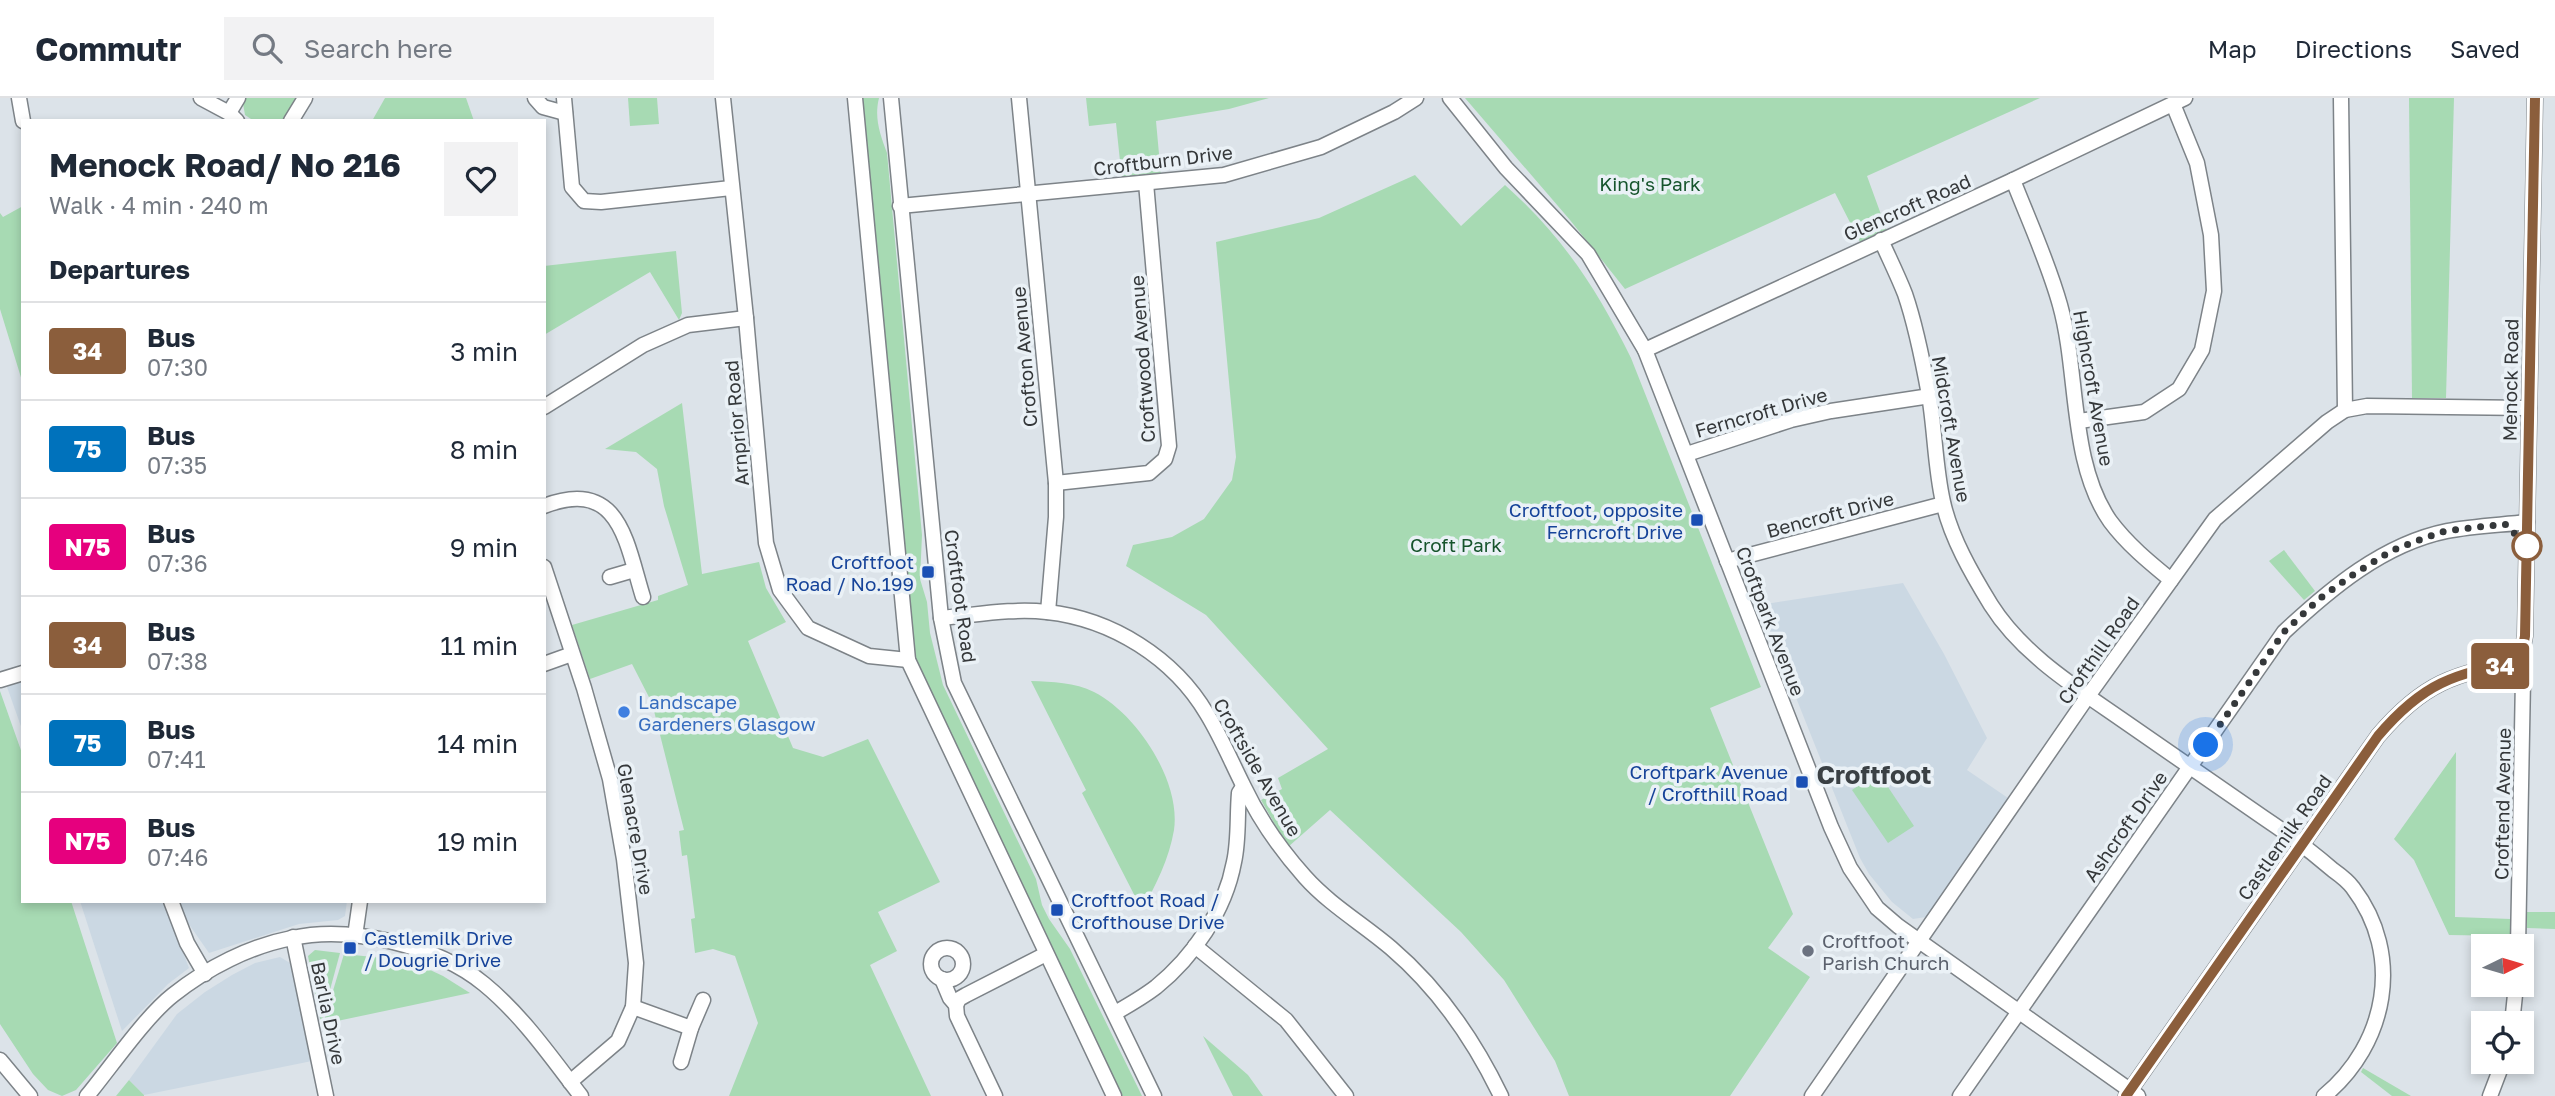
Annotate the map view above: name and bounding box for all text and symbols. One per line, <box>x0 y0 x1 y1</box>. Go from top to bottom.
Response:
search box <box>224 17 714 80</box>
text: Commutr <box>35 29 182 68</box>
icon: search <box>248 29 286 67</box>
text: Search here <box>304 33 453 64</box>
text: Map <box>2208 34 2257 63</box>
text: Directions <box>2295 34 2412 63</box>
text: Saved <box>2450 34 2520 63</box>
street label: Croftburn Drive <box>1092 140 1234 180</box>
button: heart <box>444 142 518 216</box>
text: Menock Road/ No 216 <box>49 145 401 184</box>
street label: Glencroft Road <box>1840 169 1974 245</box>
park label: King's Park <box>1599 172 1701 195</box>
text: Walk · 4 min · 240 m <box>49 191 269 219</box>
text: Departures <box>49 254 190 285</box>
street label: Croftwood Avenue <box>1125 275 1159 443</box>
street label: Crofton Avenue <box>1006 286 1042 428</box>
street label: Highcroft Avenue <box>2069 308 2119 468</box>
street label: Menock Road <box>2497 318 2523 442</box>
text: Bus <box>147 322 195 353</box>
text: 34 <box>73 336 102 365</box>
text: 3 min <box>450 336 518 367</box>
text: 07:30 <box>147 353 208 381</box>
street label: Midcroft Avenue <box>1928 354 1976 504</box>
street label: Arnprior Road <box>719 359 753 487</box>
street label: Ferncroft Drive <box>1692 382 1830 442</box>
text: Bus <box>147 420 195 451</box>
text: 75 <box>74 434 101 463</box>
text: 8 min <box>450 434 518 465</box>
text: 07:35 <box>147 451 207 479</box>
street label: Bencroft Drive <box>1764 486 1896 542</box>
place label: Croftfoot, opposite Ferncroft Drive <box>1509 498 1683 543</box>
marker: Croftfoot, opposite Ferncroft Drive <box>1689 512 1705 528</box>
text: Bus <box>147 518 195 549</box>
street label: Croftfoot Road <box>940 528 982 664</box>
unlabelled marker <box>2512 531 2542 561</box>
text: N75 <box>65 532 110 561</box>
text: 9 min <box>450 532 518 563</box>
park label: Croft Park <box>1410 533 1502 556</box>
street label: Croftpark Avenue <box>1732 543 1810 699</box>
text: 07:36 <box>147 549 208 577</box>
place label: Croftfoot Road / No.199 <box>785 550 914 595</box>
marker: Croftfoot Road / No.199 <box>920 564 936 580</box>
street label: Crofthill Road <box>2052 592 2144 708</box>
text: Bus <box>147 616 195 647</box>
text: 34 <box>73 630 102 659</box>
text: 11 min <box>440 630 518 661</box>
line badge: 34 <box>2468 643 2532 689</box>
text: 07:38 <box>147 647 208 675</box>
text: 34 <box>2485 651 2515 680</box>
place label: Landscape Gardeners Glasgow <box>638 690 816 735</box>
street label: Croftside Avenue <box>1209 694 1307 840</box>
marker: Landscape Gardeners Glasgow <box>616 704 632 720</box>
text: Bus <box>147 714 195 745</box>
your location <box>2188 727 2223 762</box>
text: 75 <box>74 728 101 757</box>
text: 14 min <box>437 728 518 759</box>
street label: Croftend Avenue <box>2489 728 2515 880</box>
text: 07:41 <box>147 745 206 773</box>
district label: Croftfoot <box>1817 759 1931 790</box>
place label: Croftpark Avenue / Crofthill Road <box>1630 760 1788 805</box>
street label: Glenacre Drive <box>613 761 659 897</box>
street label: Ashcroft Drive <box>2078 766 2172 886</box>
street label: Castlemilk Road <box>2232 770 2336 904</box>
marker: Croftpark Avenue / Crofthill Road <box>1794 774 1810 790</box>
text: Bus <box>147 812 195 843</box>
text: N75 <box>65 826 110 855</box>
text: 19 min <box>437 826 518 857</box>
text: 07:46 <box>147 843 208 871</box>
place label: Croftfoot Road / Crofthouse Drive <box>1071 888 1225 933</box>
marker: Croftfoot Road / Crofthouse Drive <box>1049 902 1065 918</box>
place label: Castlemilk Drive / Dougrie Drive <box>364 926 513 971</box>
place label: Croftfoot Parish Church <box>1822 929 1949 974</box>
north arrow <box>2471 934 2534 998</box>
map controls <box>2471 934 2534 1074</box>
marker: Castlemilk Drive / Dougrie Drive <box>342 940 358 956</box>
marker: Croftfoot Parish Church <box>1800 943 1816 959</box>
street label: Barlia Drive <box>307 959 351 1067</box>
button: locate <box>2471 1011 2534 1074</box>

